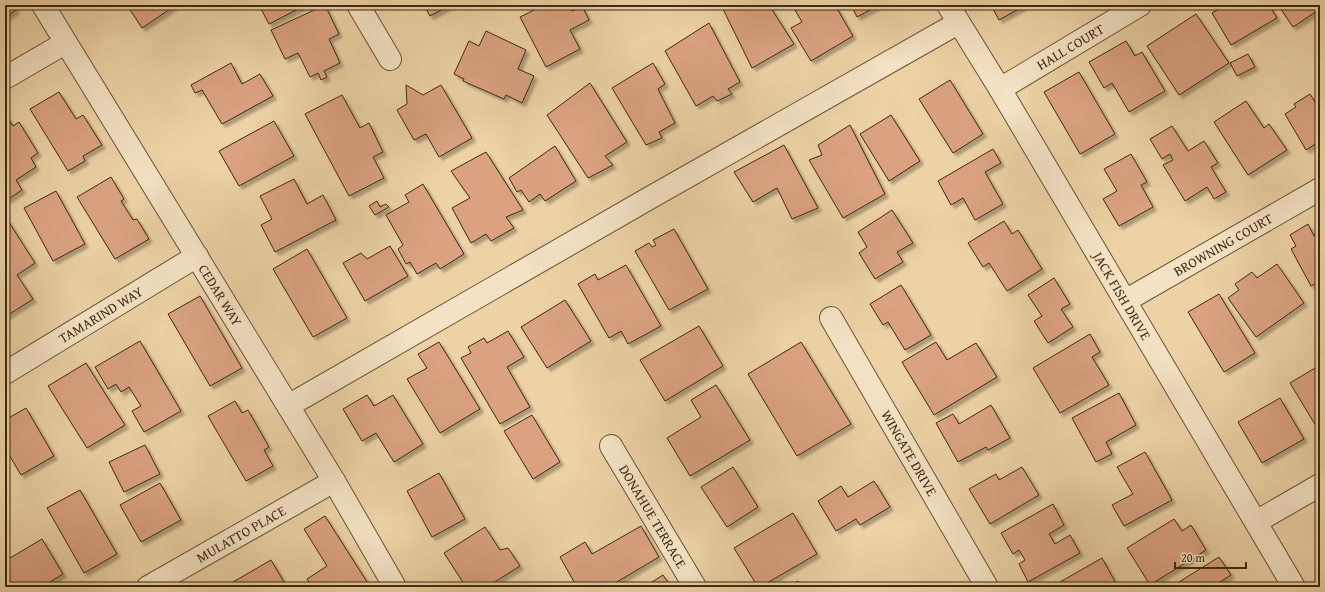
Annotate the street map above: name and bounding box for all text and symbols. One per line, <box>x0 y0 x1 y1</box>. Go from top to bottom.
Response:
street label: HALL COURT <box>1033 19 1108 75</box>
street label: BROWNING COURT <box>1170 208 1276 281</box>
street label: JACK FISH DRIVE <box>1087 246 1156 344</box>
street label: CEDAR WAY <box>194 260 247 330</box>
street label: TAMARIND WAY <box>55 281 147 348</box>
street label: WINGATE DRIVE <box>876 406 942 500</box>
street label: DONAHUE TERRACE <box>614 461 692 572</box>
street label: MULATTO PLACE <box>193 501 289 567</box>
scale bar <box>1175 544 1246 570</box>
text: 20 m <box>1181 549 1205 566</box>

